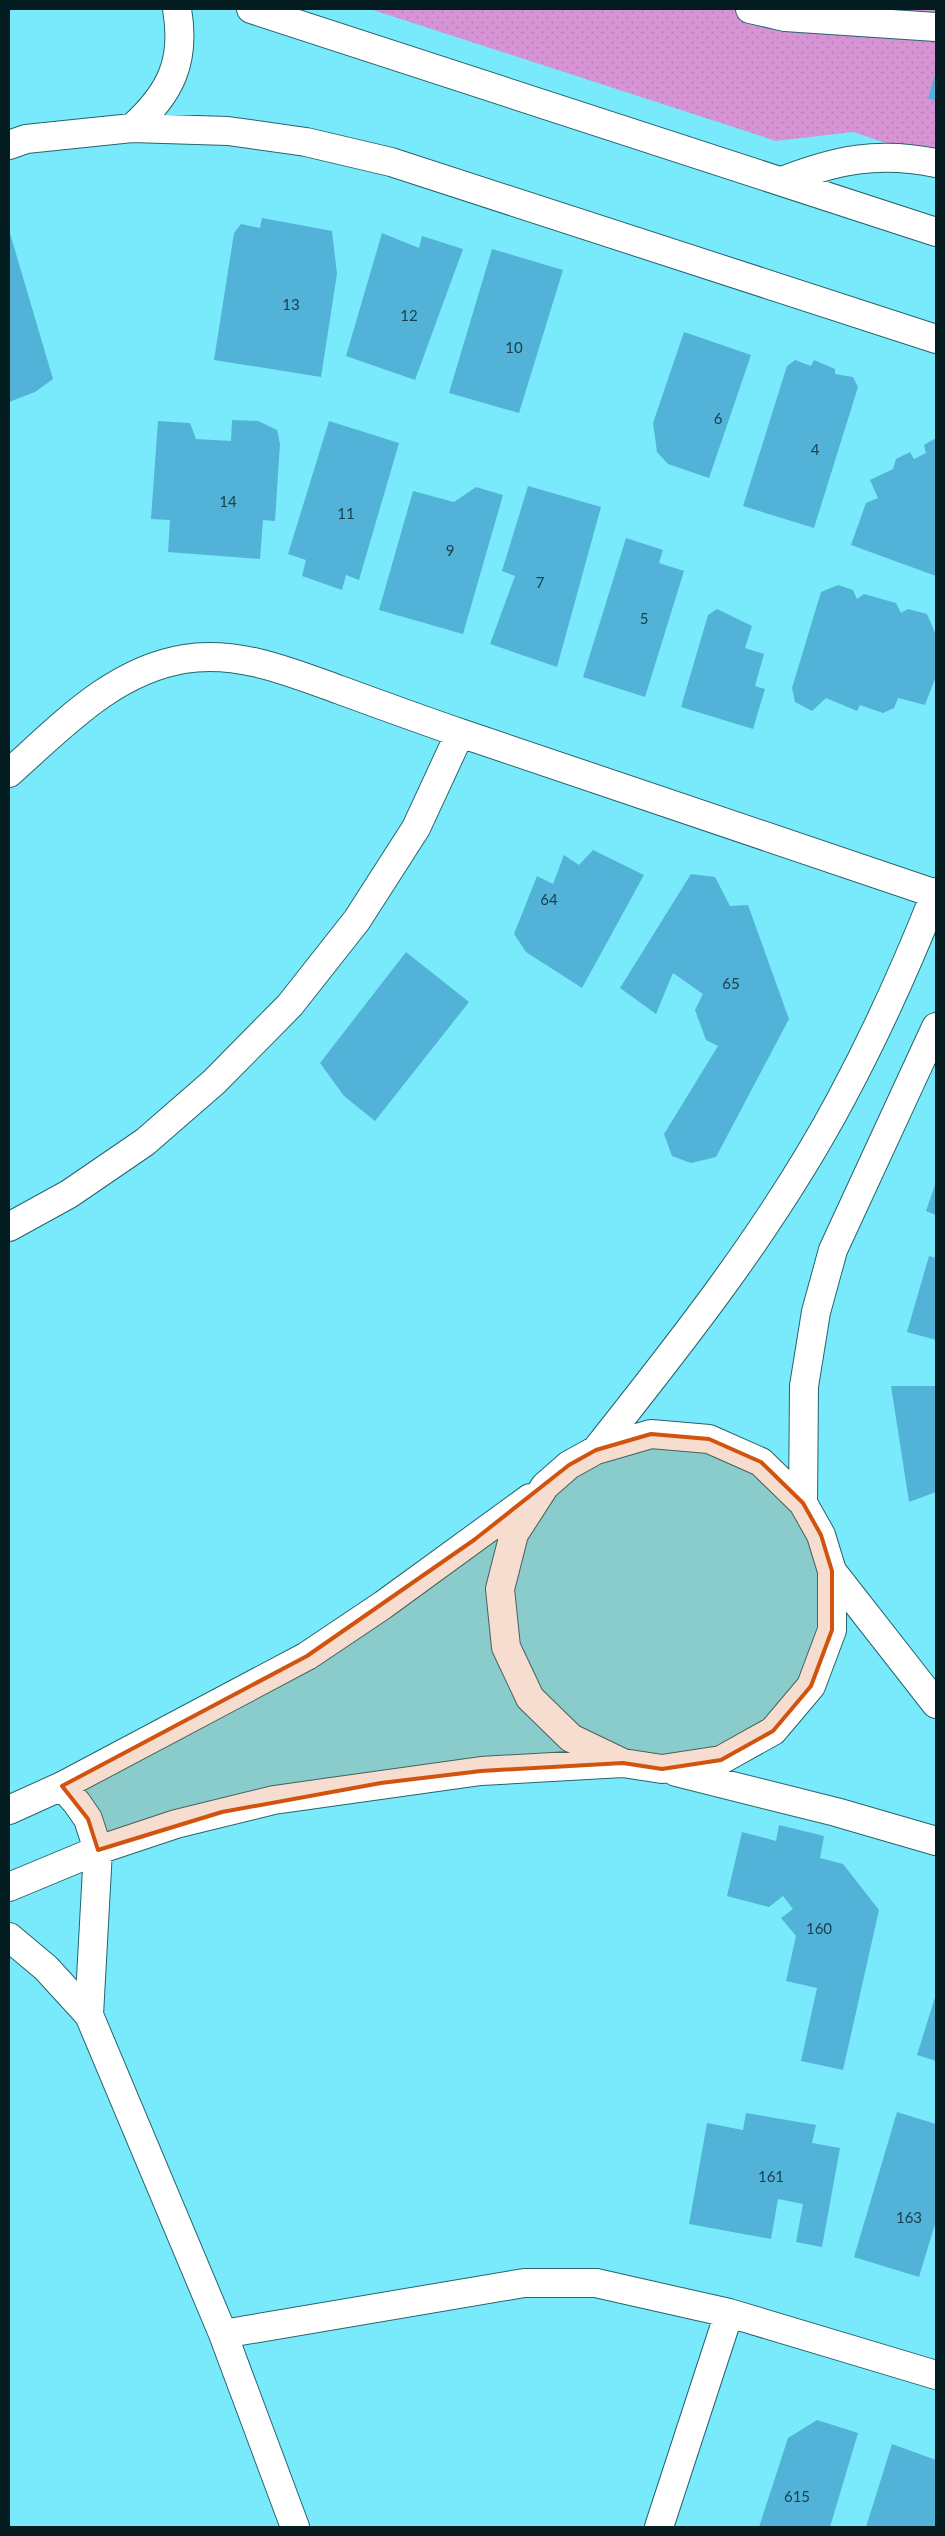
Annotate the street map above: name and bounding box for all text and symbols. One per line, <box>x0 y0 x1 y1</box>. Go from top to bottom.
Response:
house number: 13 <box>282 295 300 313</box>
house number: 12 <box>400 306 418 324</box>
house number: 10 <box>505 338 523 356</box>
house number: 6 <box>714 409 723 427</box>
house number: 4 <box>811 440 820 458</box>
house number: 14 <box>219 492 237 510</box>
house number: 11 <box>337 504 355 522</box>
house number: 9 <box>446 541 454 559</box>
house number: 7 <box>536 573 545 591</box>
house number: 5 <box>640 609 648 627</box>
house number: 64 <box>540 890 558 908</box>
house number: 65 <box>722 974 740 992</box>
house number: 160 <box>806 1919 832 1937</box>
house number: 161 <box>758 2167 784 2185</box>
house number: 163 <box>896 2208 922 2226</box>
house number: 615 <box>784 2487 810 2505</box>

